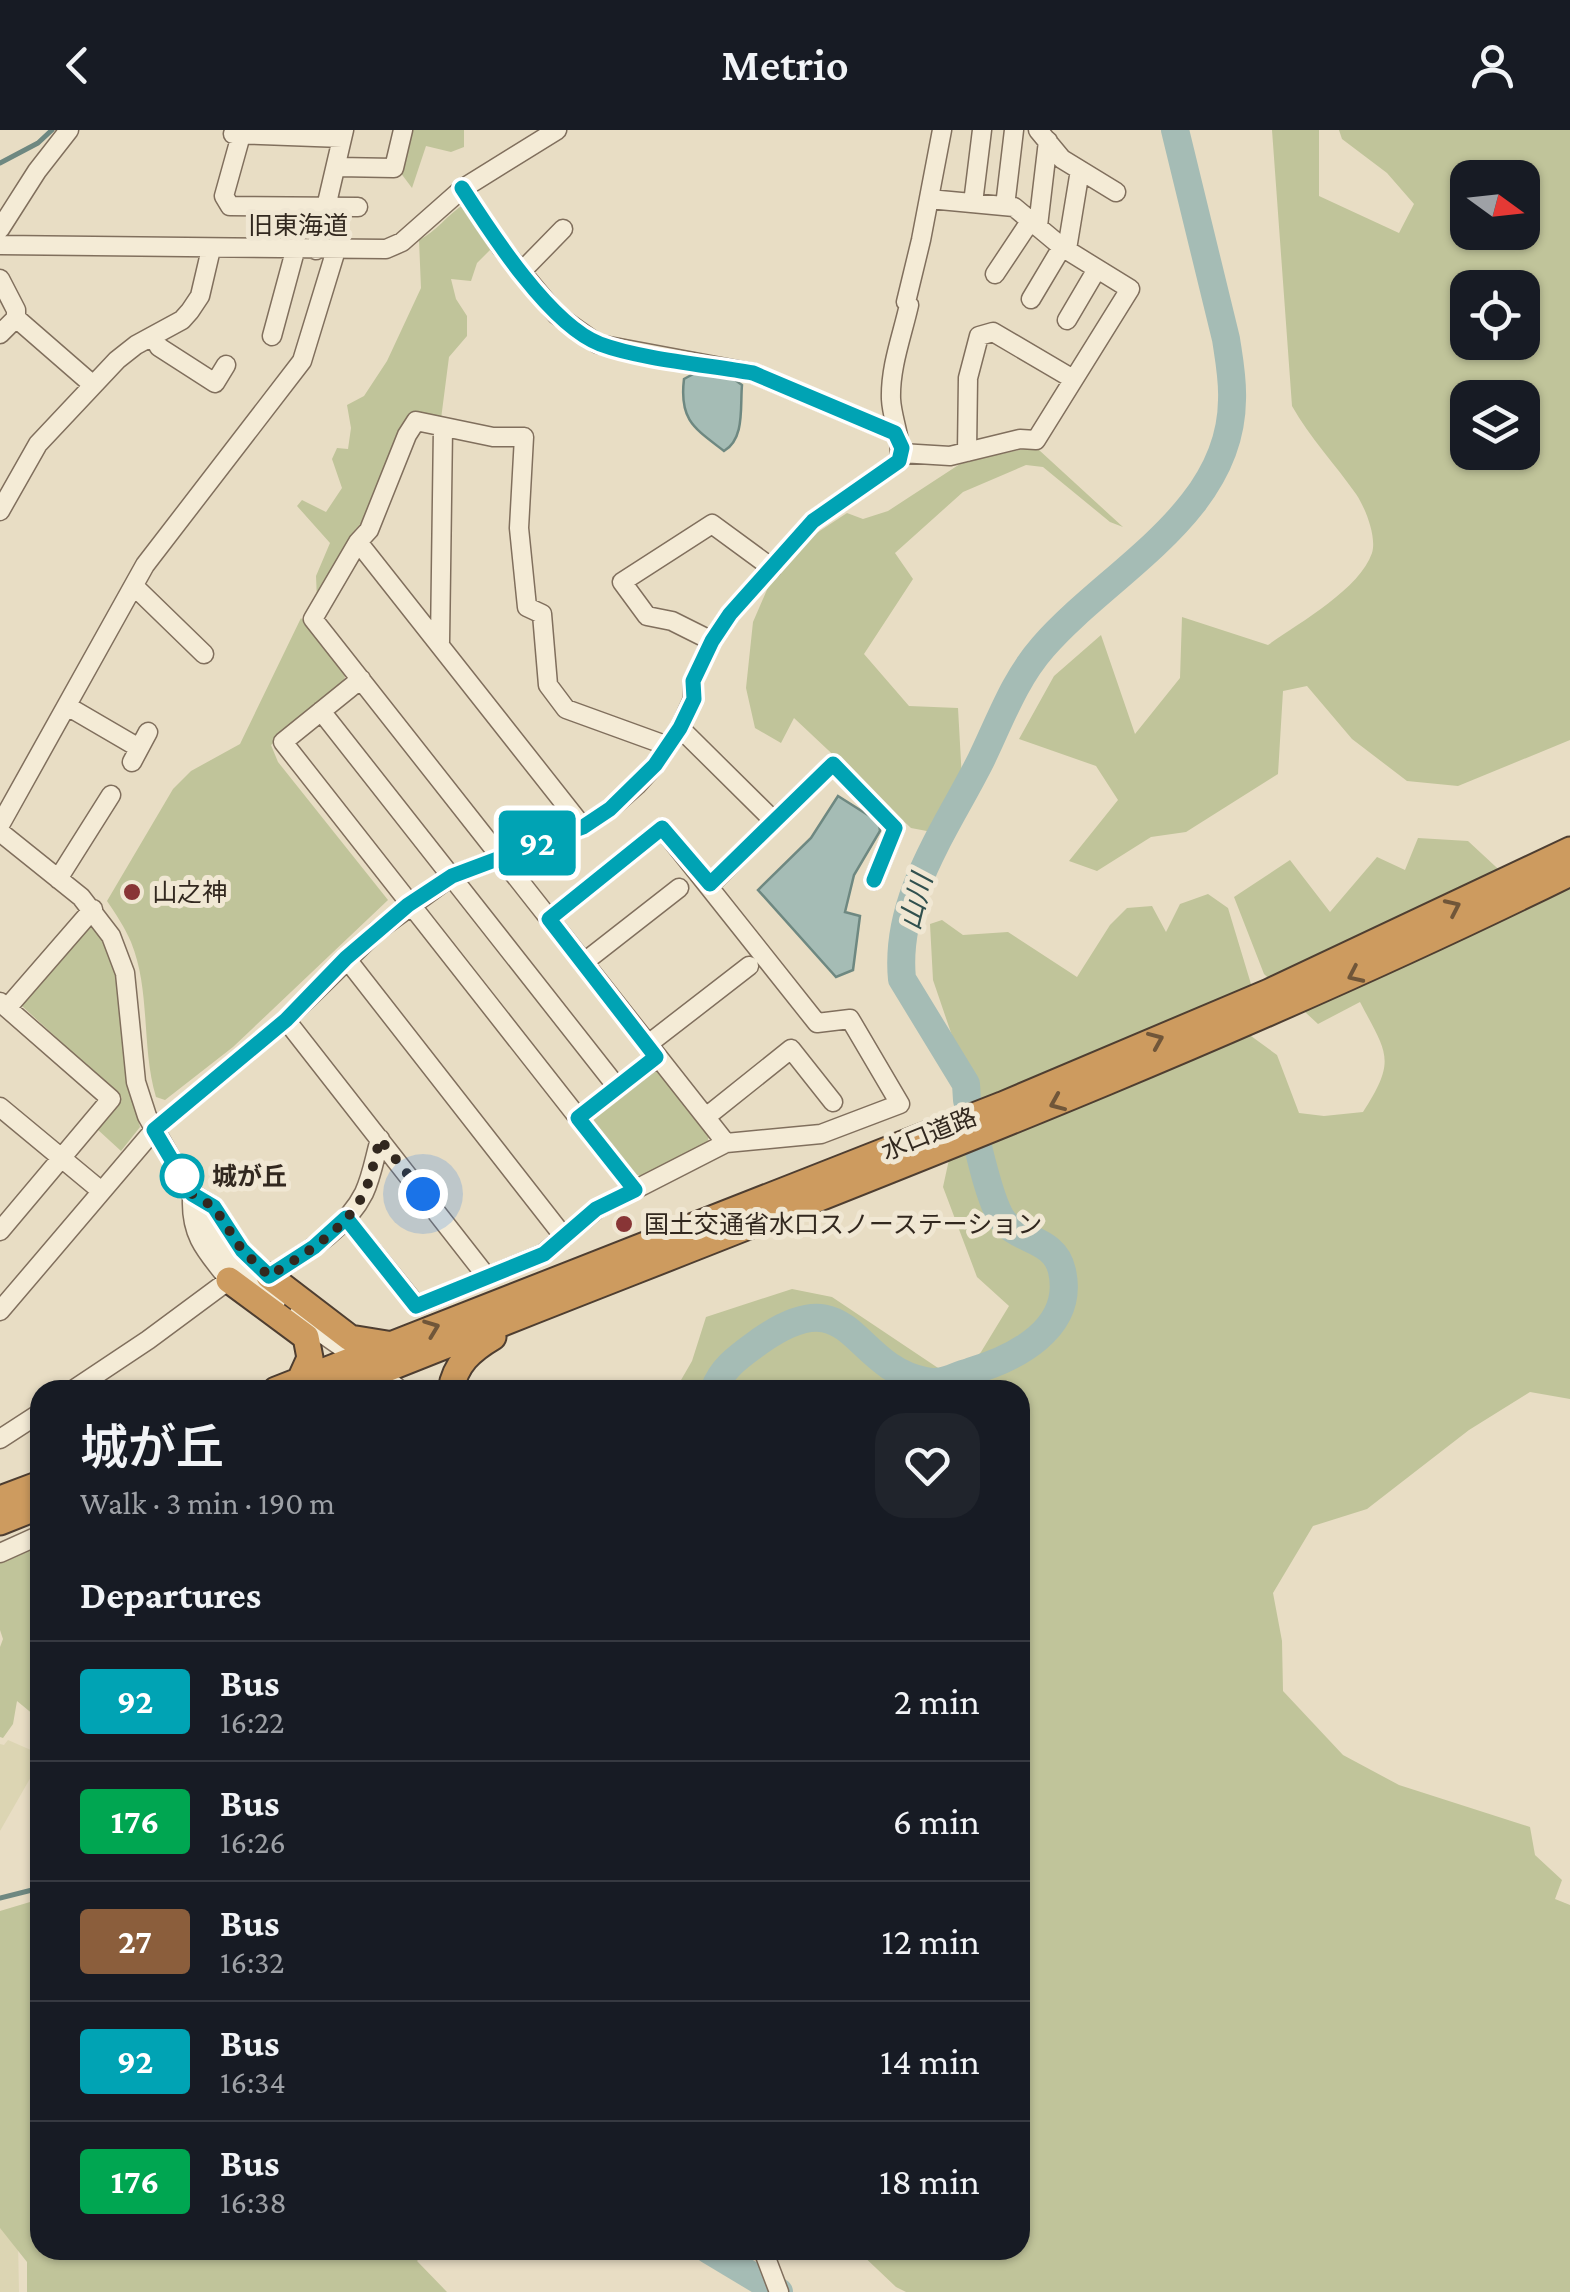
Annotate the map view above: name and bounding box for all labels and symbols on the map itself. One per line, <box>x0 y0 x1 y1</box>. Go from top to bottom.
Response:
north arrow <box>1450 160 1540 250</box>
street label: 旧東海道 <box>248 212 348 239</box>
line badge: 92 <box>492 810 582 876</box>
water label: 山川 <box>894 868 939 933</box>
place label: 山之神 <box>152 879 227 906</box>
marker: 山之神 <box>121 881 143 903</box>
one-way arrow <box>1442 899 1460 919</box>
one-way arrow <box>1347 962 1365 982</box>
one-way arrow <box>1146 1032 1164 1052</box>
one-way arrow <box>1049 1092 1067 1112</box>
street label: 水口道路 <box>878 1103 980 1165</box>
marker: 城が丘 <box>161 1155 203 1197</box>
place label: 城が丘 <box>212 1163 287 1190</box>
your location <box>398 1169 448 1219</box>
place label: 国土交通省水口スノーステーション <box>644 1211 1042 1238</box>
marker: 国土交通省水口スノーステーション <box>613 1213 635 1235</box>
one-way arrow <box>422 1320 440 1340</box>

